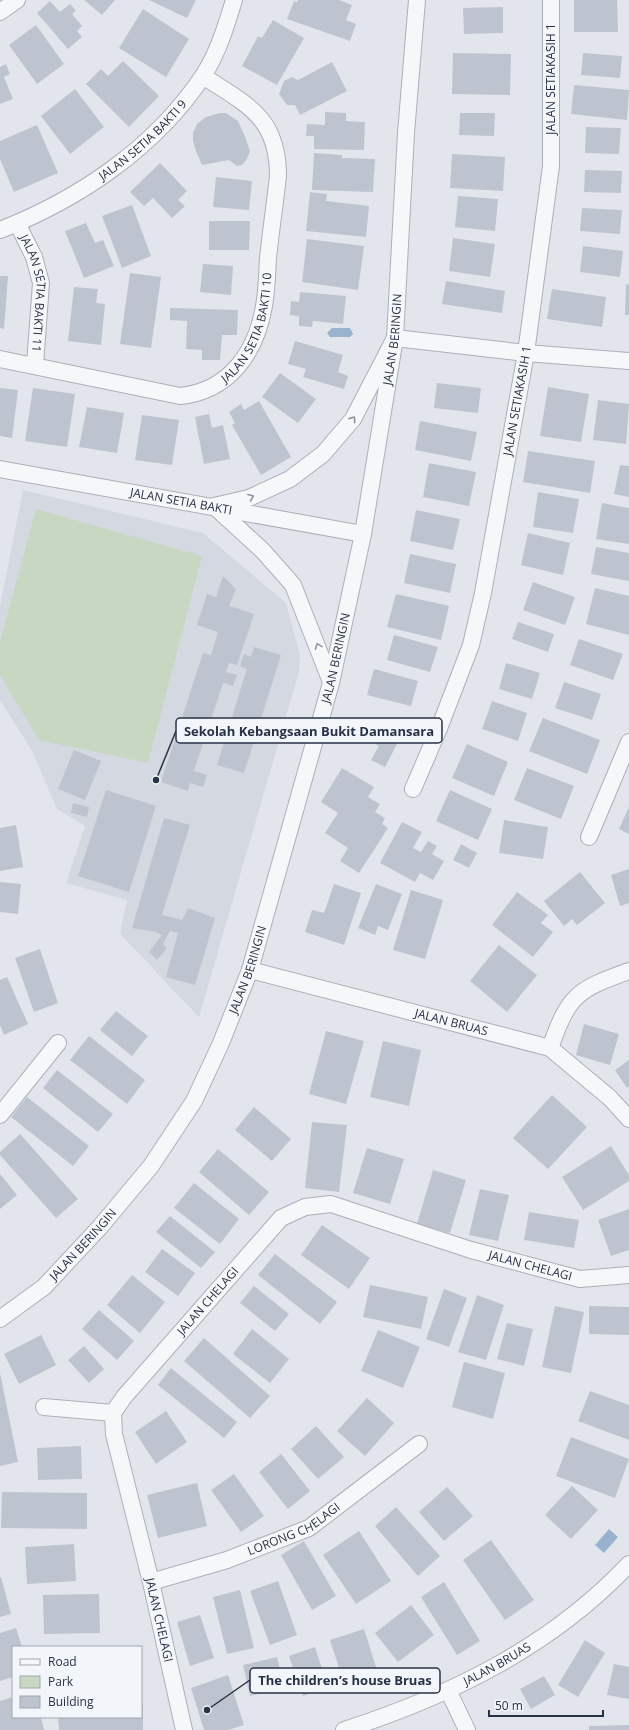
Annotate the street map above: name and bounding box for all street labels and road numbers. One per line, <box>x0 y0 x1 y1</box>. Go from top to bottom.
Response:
street label: JALAN SETIAKASIH 1 <box>542 23 559 136</box>
street label: JALAN SETIA BAKTI 9 <box>94 96 190 185</box>
street label: JALAN SETIA BAKTI 11 <box>16 230 50 353</box>
street label: JALAN SETIA BAKTI 10 <box>217 272 275 387</box>
street label: JALAN BERINGIN <box>378 293 405 387</box>
street label: JALAN SETIAKASIH 1 <box>499 345 535 458</box>
street label: JALAN SETIA BAKTI <box>128 483 234 518</box>
street label: JALAN BERINGIN <box>316 611 354 706</box>
street label: JALAN BERINGIN <box>224 924 270 1017</box>
street label: JALAN BRUAS <box>412 1004 490 1040</box>
street label: JALAN BERINGIN <box>45 1205 120 1285</box>
street label: JALAN CHELAGI <box>486 1246 574 1285</box>
street label: JALAN CHELAGI <box>172 1263 242 1340</box>
street label: LORONG CHELAGI <box>245 1498 343 1559</box>
street label: JALAN CHELAGI <box>141 1575 177 1664</box>
street label: JALAN BRUAS <box>459 1638 534 1690</box>

